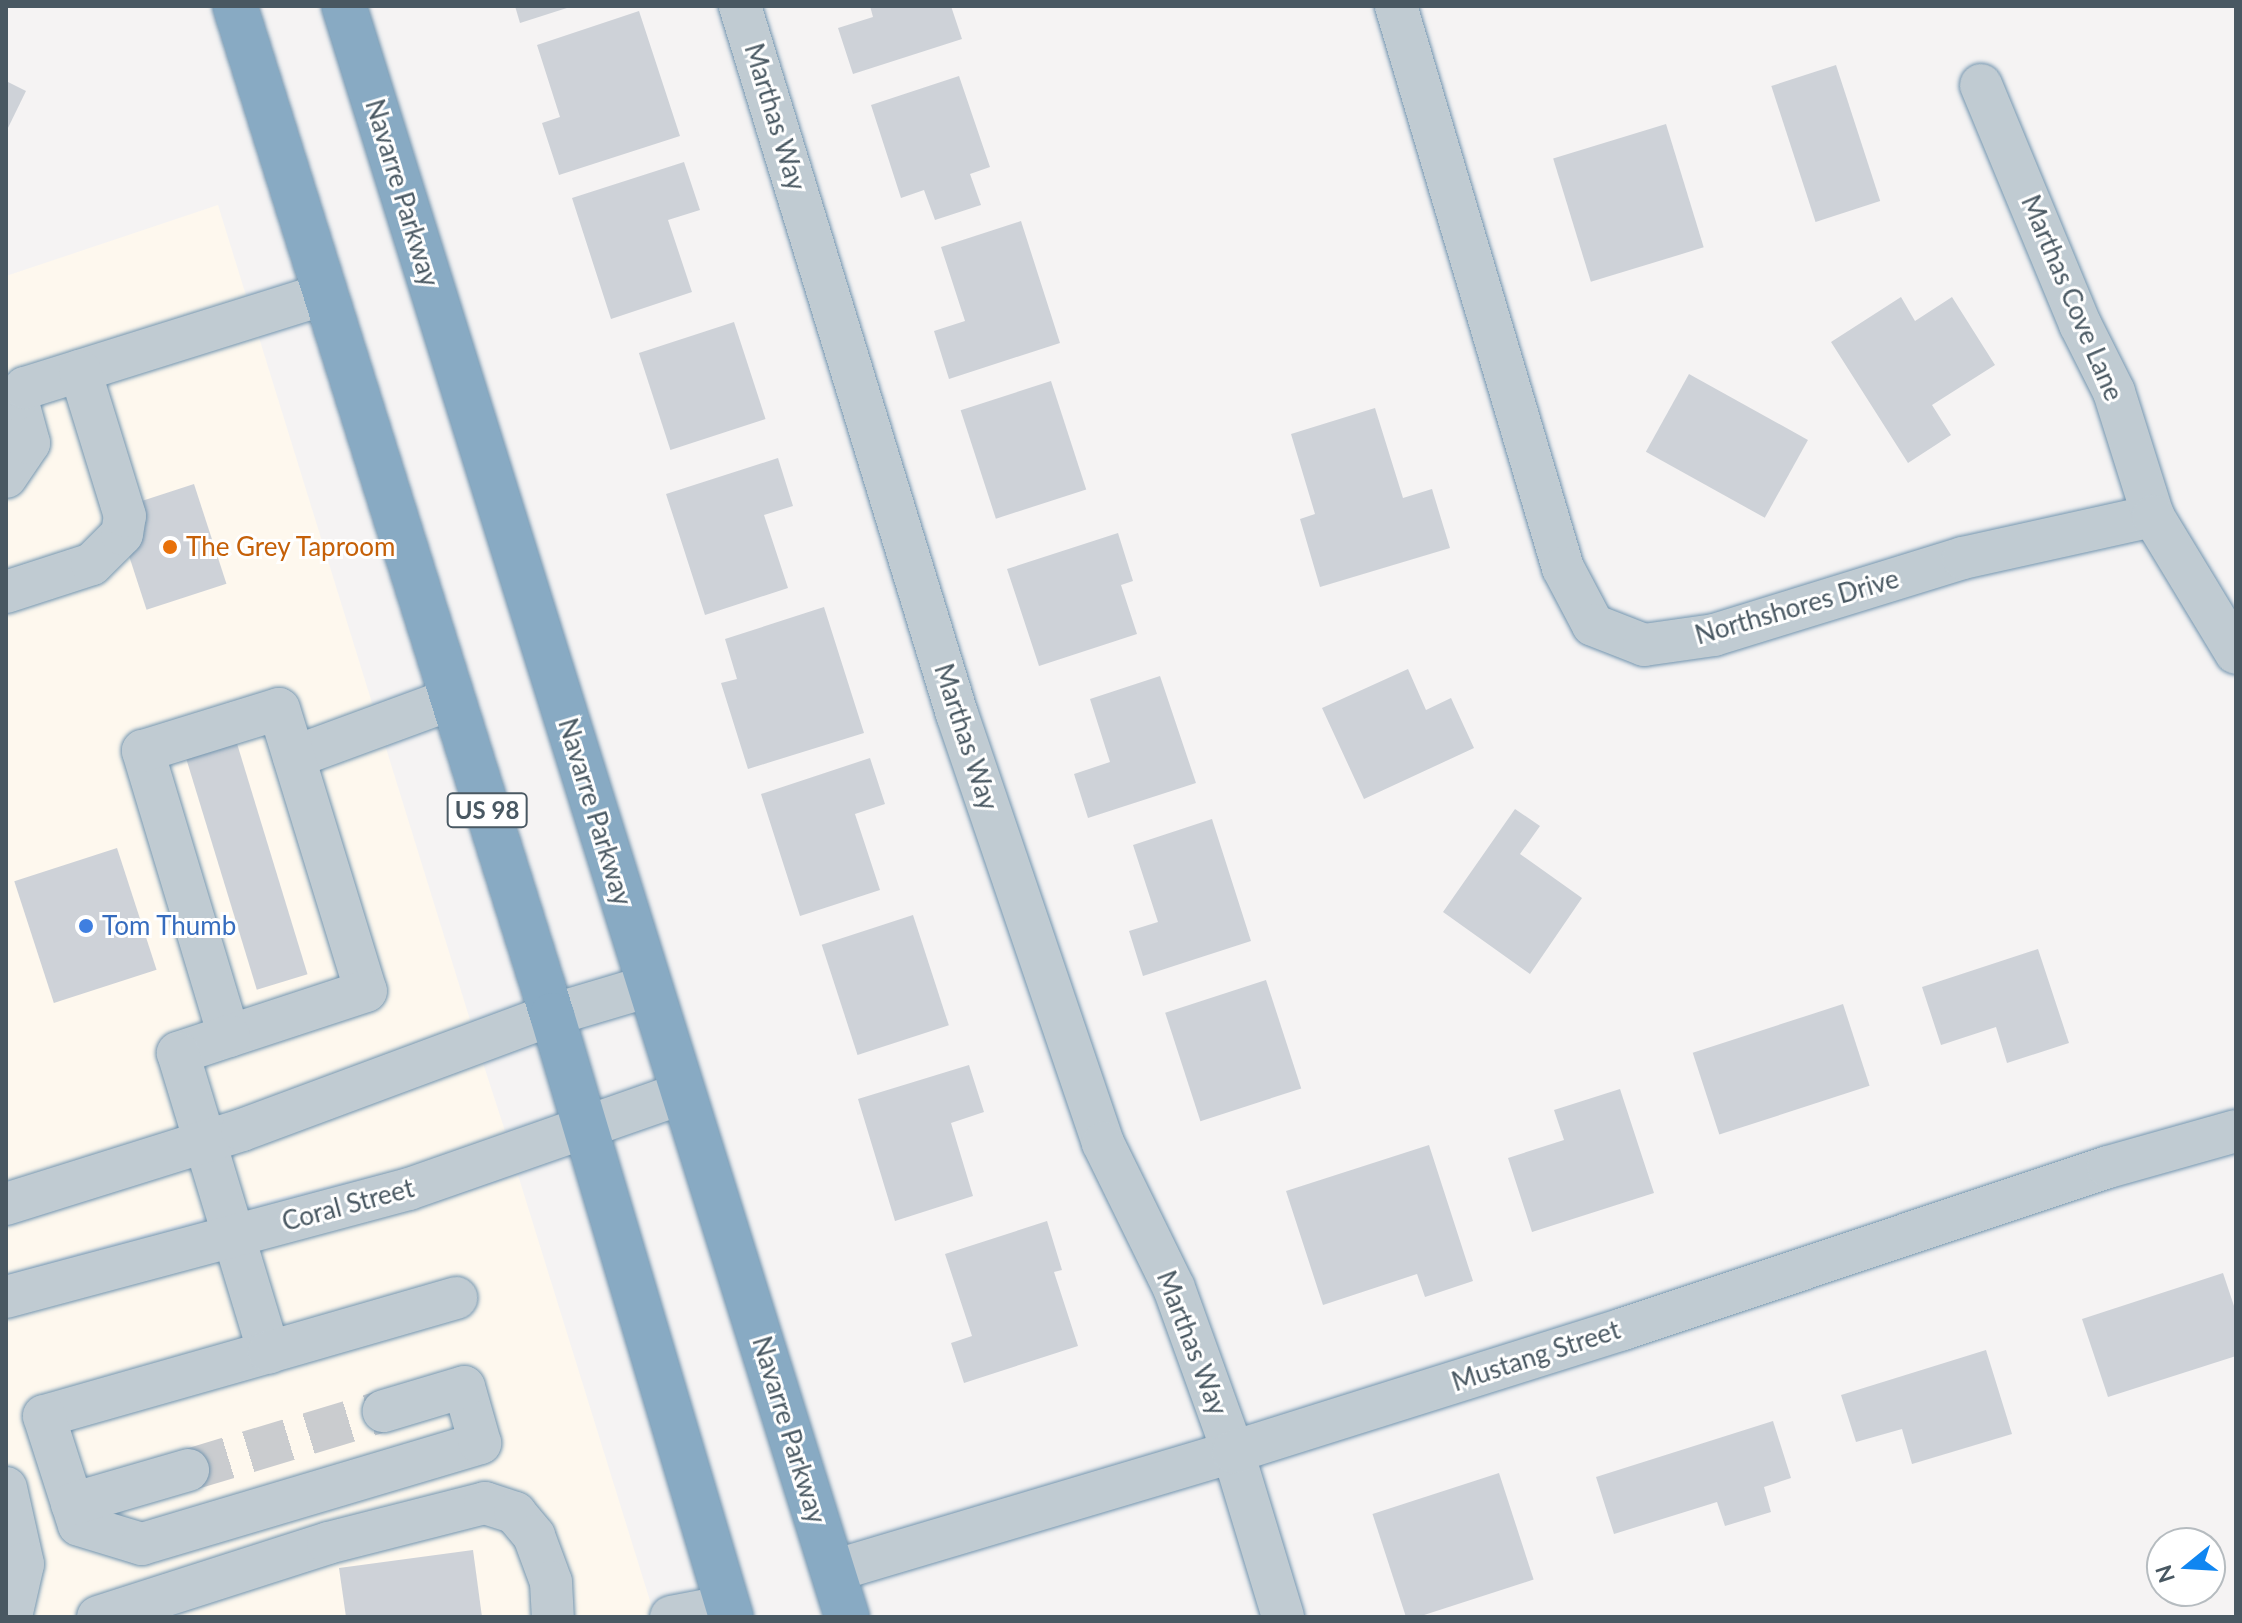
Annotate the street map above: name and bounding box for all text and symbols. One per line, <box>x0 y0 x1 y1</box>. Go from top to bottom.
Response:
street label: Marthas Way <box>738 40 812 194</box>
street label: Navarre Parkway <box>359 96 445 290</box>
street label: Marthas Cove Lane <box>2015 191 2129 405</box>
place label: The Grey Taproom <box>186 531 397 563</box>
marker: The Grey Taproom <box>161 538 179 556</box>
street label: Northshores Drive <box>1692 563 1902 651</box>
street label: Marthas Way <box>928 660 1004 814</box>
street label: Navarre Parkway <box>552 715 638 909</box>
road number: US 98 <box>445 790 529 830</box>
place label: Tom Thumb <box>102 910 237 942</box>
marker: Tom Thumb <box>77 917 95 935</box>
street label: Coral Street <box>279 1172 417 1238</box>
street label: Marthas Way <box>1150 1266 1234 1420</box>
street label: Mustang Street <box>1448 1314 1624 1398</box>
street label: Navarre Parkway <box>746 1333 832 1527</box>
north arrow <box>2146 1527 2226 1607</box>
text: N <box>2149 1562 2180 1586</box>

